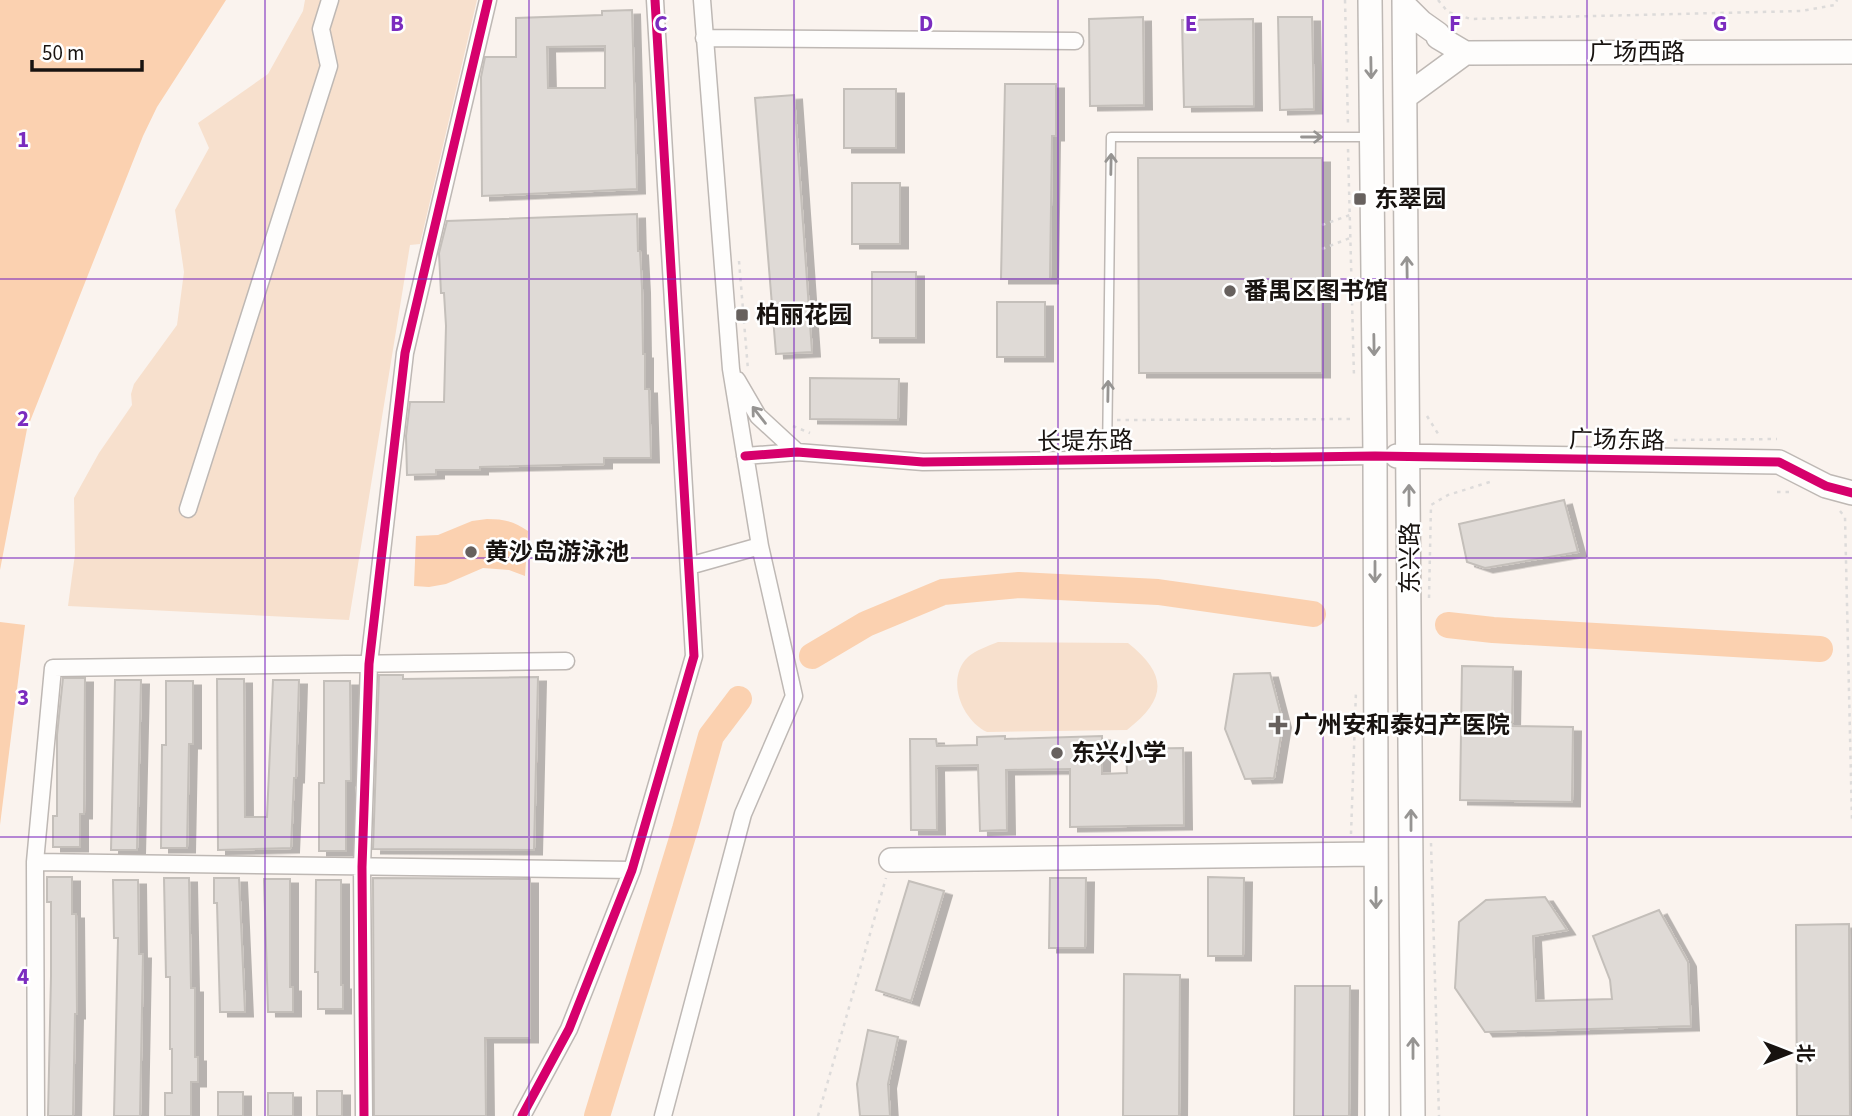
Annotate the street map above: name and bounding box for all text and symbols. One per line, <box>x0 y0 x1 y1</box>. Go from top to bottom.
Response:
text: B <box>390 7 404 40</box>
text: C <box>654 7 668 40</box>
text: D <box>919 7 933 40</box>
text: E <box>1185 7 1197 40</box>
text: F <box>1449 7 1461 40</box>
text: G <box>1713 7 1727 40</box>
scale bar <box>32 28 142 72</box>
street label: 广场西路 <box>1589 35 1685 70</box>
text: 50 m <box>42 38 84 68</box>
one-way arrow <box>1364 56 1378 79</box>
text: 1 <box>17 123 29 156</box>
one-way arrow <box>1300 130 1323 144</box>
one-way arrow <box>1104 153 1117 176</box>
place label: 东翠园 <box>1374 182 1446 217</box>
marker: 东翠园 <box>1352 191 1368 207</box>
one-way arrow <box>1400 256 1414 279</box>
place label: 番禺区图书馆 <box>1244 274 1388 309</box>
marker: 番禺区图书馆 <box>1222 283 1238 299</box>
place label: 柏丽花园 <box>756 298 852 333</box>
marker: 柏丽花园 <box>734 307 750 323</box>
one-way arrow <box>1367 333 1381 356</box>
one-way arrow <box>1101 380 1115 403</box>
text: 2 <box>17 402 29 435</box>
one-way arrow <box>751 406 766 424</box>
street label: 广场东路 <box>1569 422 1665 459</box>
street label: 长堤东路 <box>1037 423 1133 460</box>
one-way arrow <box>1402 484 1416 507</box>
street label: 东兴路 <box>1393 522 1428 594</box>
place label: 黄沙岛游泳池 <box>485 535 629 570</box>
marker: 黄沙岛游泳池 <box>463 544 479 560</box>
one-way arrow <box>1368 560 1382 583</box>
text: 3 <box>17 681 29 714</box>
place label: 广州安和泰妇产医院 <box>1294 708 1510 743</box>
marker: 广州安和泰妇产医院 <box>1268 715 1288 735</box>
place label: 东兴小学 <box>1071 736 1167 771</box>
marker: 东兴小学 <box>1049 745 1065 761</box>
one-way arrow <box>1404 809 1418 832</box>
one-way arrow <box>1369 886 1383 909</box>
text: 4 <box>17 960 29 993</box>
north arrow <box>1754 1018 1824 1088</box>
one-way arrow <box>1406 1037 1420 1060</box>
text: 北 <box>1791 1043 1818 1063</box>

